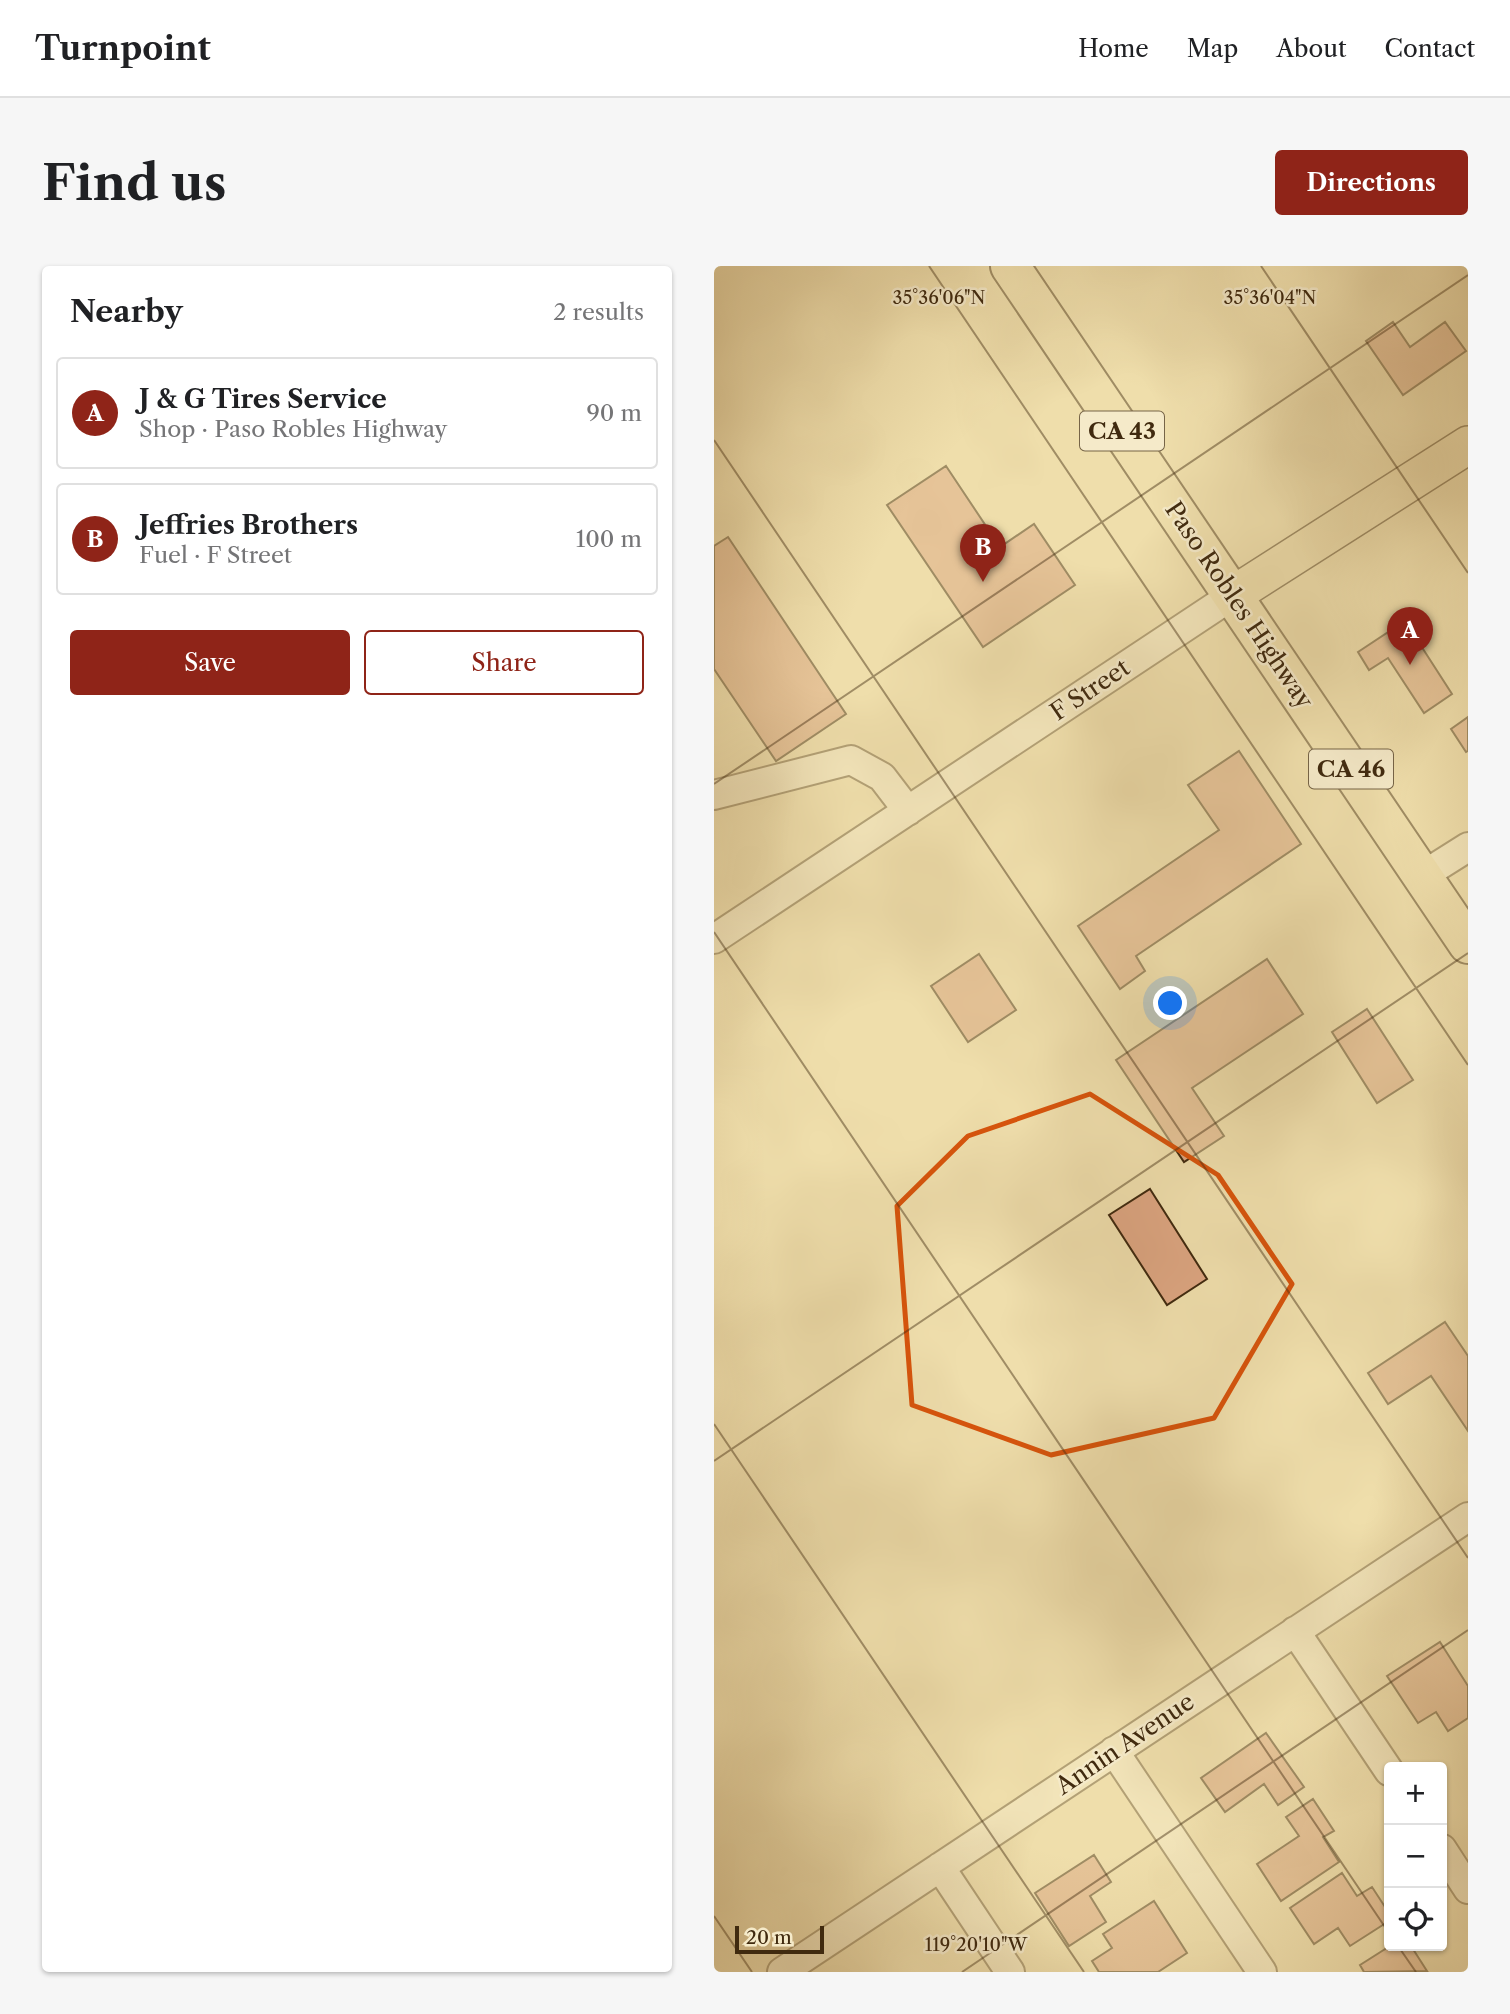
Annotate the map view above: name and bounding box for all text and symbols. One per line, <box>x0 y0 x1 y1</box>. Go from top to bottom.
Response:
text: Turnpoint <box>35 28 211 69</box>
text: Home <box>1078 34 1149 63</box>
text: Map <box>1187 34 1238 63</box>
text: About <box>1276 34 1347 63</box>
text: Contact <box>1385 34 1475 63</box>
button: Directions <box>1275 150 1468 215</box>
text: Find us <box>42 152 226 213</box>
text: 35°36'06"N <box>893 287 986 309</box>
text: 35°36'04"N <box>1224 287 1317 309</box>
text: Nearby <box>70 293 183 330</box>
text: 2 results <box>553 298 644 326</box>
text: J & G Tires Service <box>139 383 387 415</box>
text: A <box>86 399 104 427</box>
text: 90 m <box>586 399 642 427</box>
road number: CA 43 <box>1080 412 1164 450</box>
text: Shop · Paso Robles Highway <box>139 415 447 443</box>
street label: Paso Robles Highway <box>1159 496 1320 714</box>
text: Jeffries Brothers <box>139 509 358 541</box>
pin: B <box>960 524 1006 582</box>
text: B <box>86 525 104 553</box>
text: 100 m <box>576 525 642 553</box>
text: Fuel · F Street <box>139 541 292 569</box>
pin: A <box>1387 607 1433 665</box>
button: Save <box>70 630 350 695</box>
button: Share <box>364 630 644 695</box>
street label: F Street <box>1045 652 1135 727</box>
road number: CA 46 <box>1309 750 1393 789</box>
your location <box>1153 986 1187 1020</box>
street label: Annin Avenue <box>1049 1687 1200 1801</box>
map controls <box>1384 1762 1447 1951</box>
button: + <box>1384 1762 1447 1825</box>
button: − <box>1384 1825 1447 1888</box>
button: locate <box>1384 1888 1447 1951</box>
scale bar <box>735 1923 824 1955</box>
text: 20 m <box>746 1926 792 1949</box>
text: 119°20'10"W <box>925 1934 1029 1956</box>

